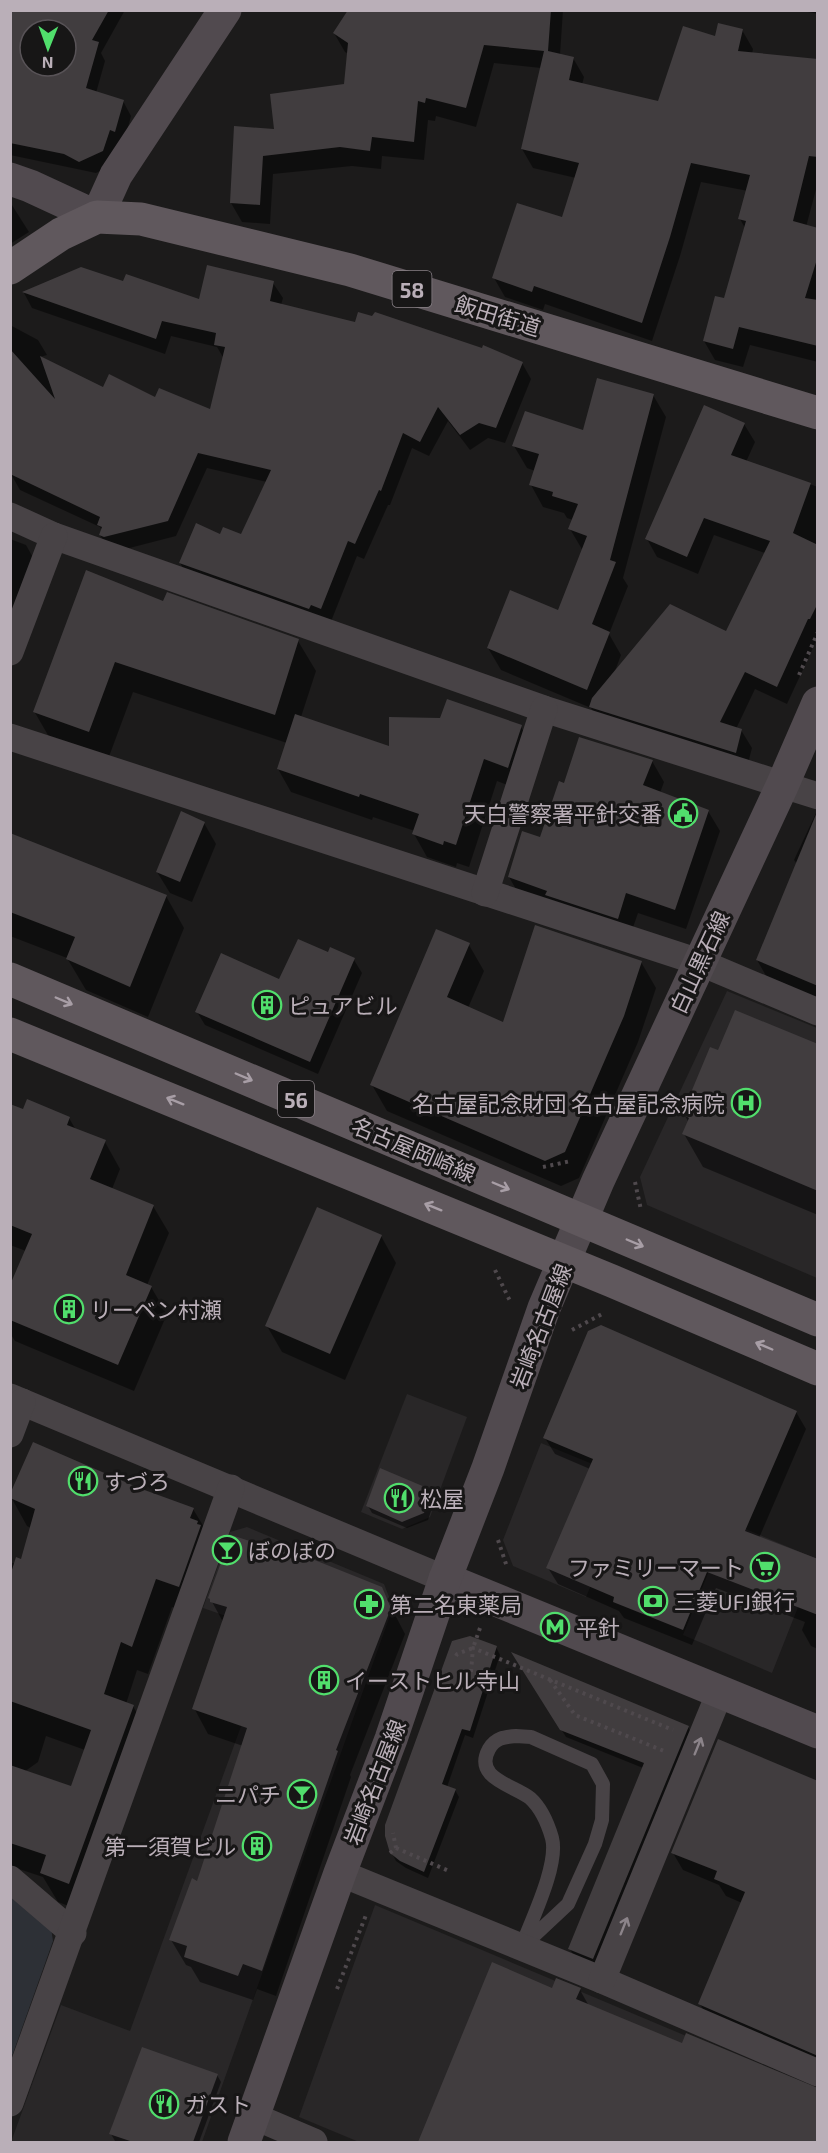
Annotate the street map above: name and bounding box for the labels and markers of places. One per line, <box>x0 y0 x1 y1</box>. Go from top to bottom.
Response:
public building icon: 天白警察署平針交番 <box>667 797 699 829</box>
place label: 天白警察署平針交番 <box>464 800 662 826</box>
building icon: ピュアビル <box>251 989 283 1021</box>
place label: ピュアビル <box>288 992 398 1018</box>
hospital icon: 名古屋記念財団 名古屋記念病院 <box>730 1087 762 1119</box>
place label: 名古屋記念財団 名古屋記念病院 <box>412 1090 725 1116</box>
building icon: リーベン村瀬 <box>53 1293 85 1325</box>
place label: リーベン村瀬 <box>90 1296 222 1322</box>
restaurant icon: すづろ <box>67 1465 99 1497</box>
place label: すづろ <box>104 1468 170 1494</box>
restaurant icon: 松屋 <box>383 1482 415 1514</box>
place label: 松屋 <box>420 1485 464 1511</box>
bar icon: ぼのぼの <box>211 1534 243 1566</box>
place label: ぼのぼの <box>248 1537 336 1563</box>
supermarket icon: ファミリーマート <box>749 1551 781 1583</box>
place label: ファミリーマート <box>568 1554 744 1580</box>
bank icon: 三菱UFJ銀行 <box>637 1585 669 1617</box>
pharmacy icon: 第二名東薬局 <box>353 1588 385 1620</box>
place label: 三菱UFJ銀行 <box>674 1588 795 1614</box>
place label: 第二名東薬局 <box>390 1591 522 1617</box>
metro station icon: 平針 <box>539 1611 571 1643</box>
place label: 平針 <box>576 1614 620 1640</box>
building icon: イーストヒル寺山 <box>308 1664 340 1696</box>
place label: イーストヒル寺山 <box>345 1667 520 1693</box>
bar icon: ニパチ <box>286 1778 318 1810</box>
place label: ニパチ <box>215 1781 281 1807</box>
building icon: 第一須賀ビル <box>241 1830 273 1862</box>
place label: 第一須賀ビル <box>104 1833 236 1859</box>
restaurant icon: ガスト <box>148 2088 180 2120</box>
place label: ガスト <box>185 2091 251 2117</box>

